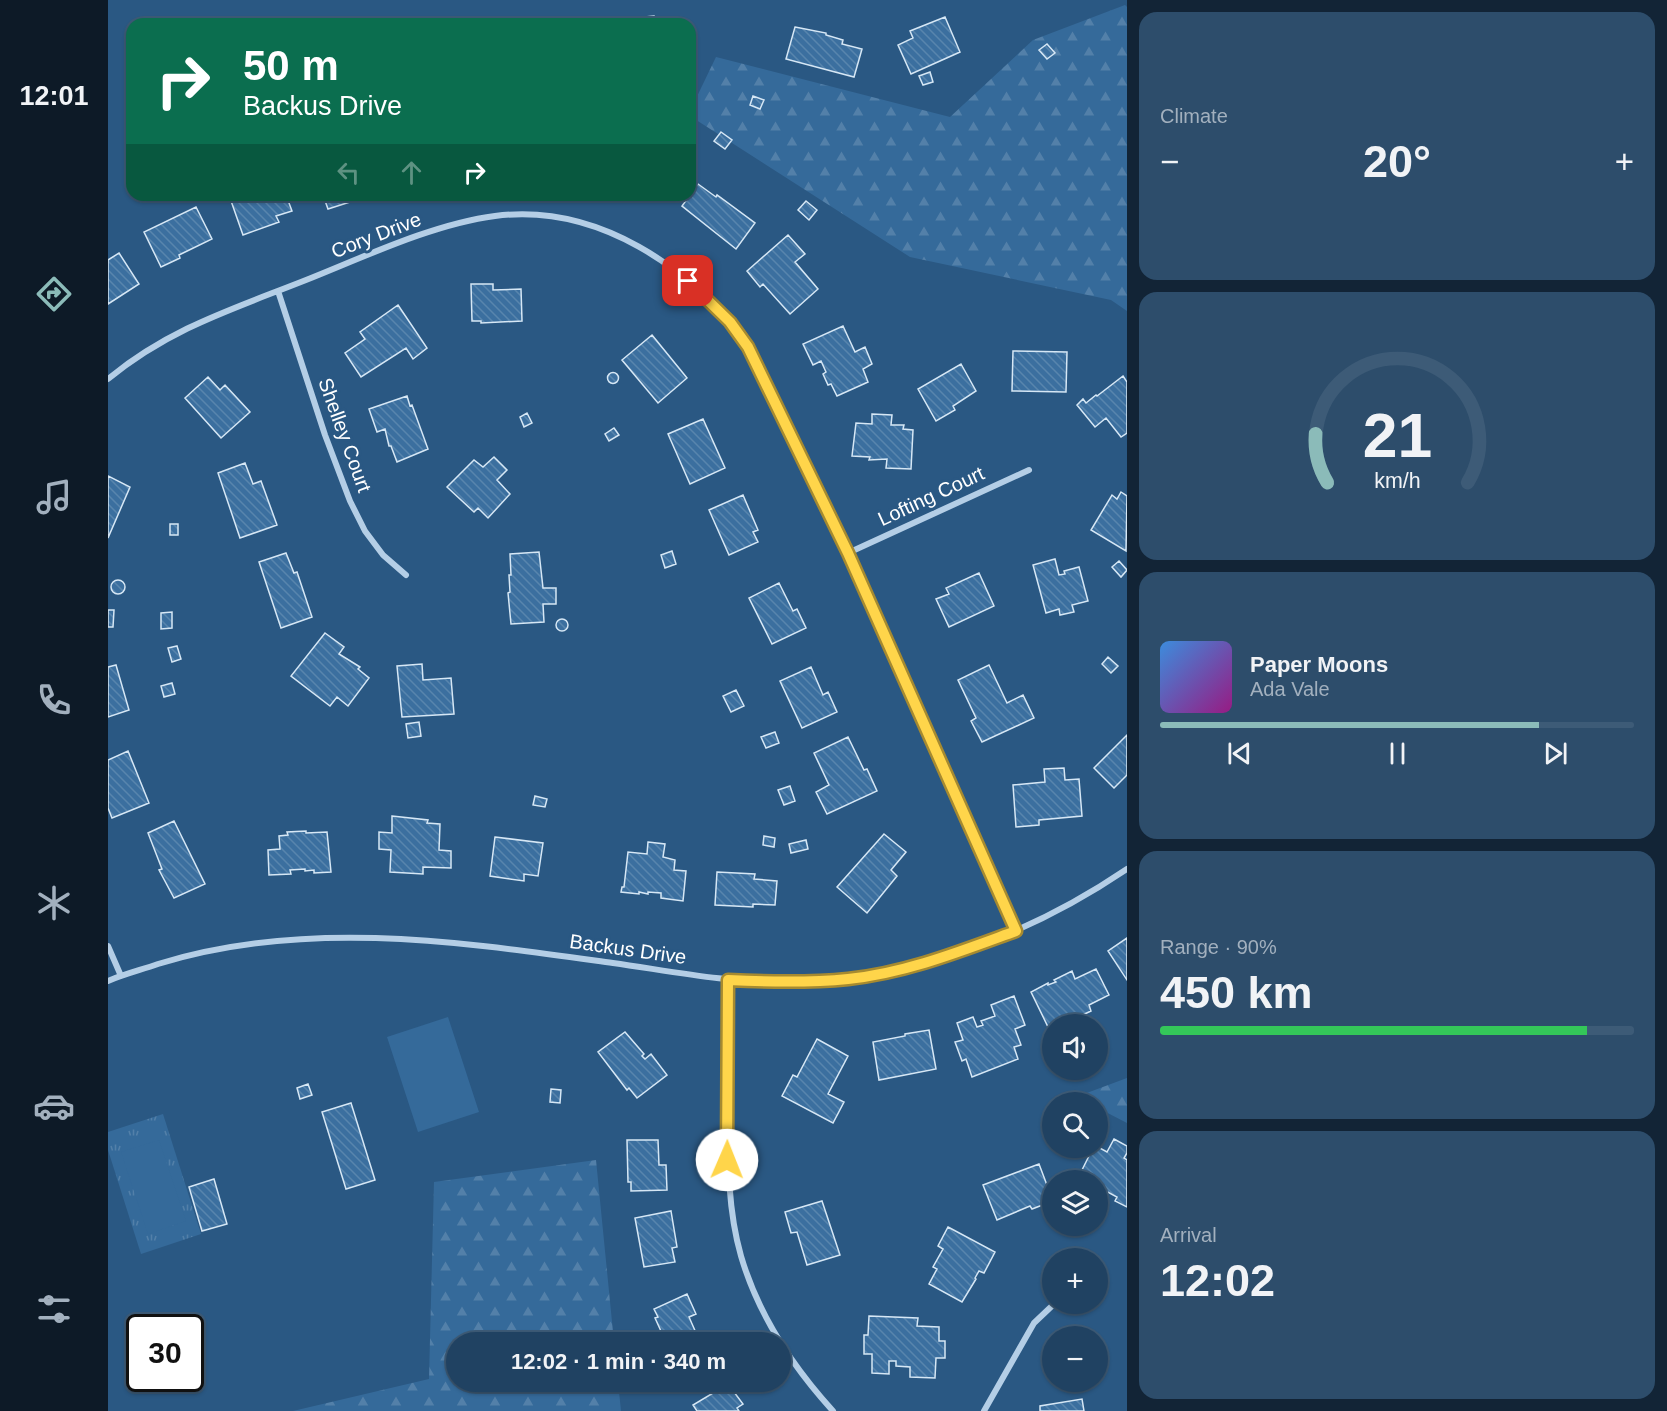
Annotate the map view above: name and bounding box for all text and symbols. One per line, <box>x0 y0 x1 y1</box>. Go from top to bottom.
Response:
icon: right <box>144 42 222 120</box>
text: 50 m <box>243 42 339 89</box>
text: 12:01 <box>19 81 89 111</box>
text: Backus Drive <box>243 91 402 121</box>
text: Climate <box>1160 105 1228 127</box>
text: 20° <box>1363 136 1431 187</box>
text: − <box>1160 143 1179 180</box>
text: + <box>1615 143 1634 180</box>
icon: left <box>332 156 365 189</box>
icon: ahead <box>395 156 428 189</box>
icon: right <box>458 156 491 189</box>
street label: Cory Drive <box>328 208 424 262</box>
pin <box>662 255 713 306</box>
icon: arrive <box>671 264 704 297</box>
icon: directions <box>33 273 75 315</box>
street label: Shelley Court <box>314 375 376 496</box>
text: 21 <box>1362 401 1432 470</box>
street label: Lofting Court <box>874 462 988 530</box>
text: km/h <box>1374 469 1420 493</box>
icon: music <box>33 476 75 518</box>
text: Paper Moons <box>1250 652 1388 677</box>
text: Ada Vale <box>1250 678 1330 700</box>
icon: phone <box>33 679 75 721</box>
icon: previous <box>1223 737 1256 770</box>
icon: pause <box>1381 737 1414 770</box>
icon: next <box>1539 737 1572 770</box>
icon: climate <box>33 882 75 924</box>
street label: Backus Drive <box>568 930 688 968</box>
text: Range · 90% <box>1160 936 1277 958</box>
text: 450 km <box>1160 967 1313 1018</box>
map controls <box>1042 1014 1108 1392</box>
button: sound <box>1042 1014 1108 1080</box>
icon: car <box>33 1085 75 1127</box>
button: search <box>1042 1092 1108 1158</box>
position arrow <box>695 1128 759 1192</box>
button: layers <box>1042 1170 1108 1236</box>
text: Arrival <box>1160 1224 1217 1246</box>
button: + <box>1042 1248 1108 1314</box>
text: 12:02 <box>1160 1255 1275 1306</box>
icon: filters <box>33 1288 75 1330</box>
speed limit sign: 30 <box>126 1314 204 1392</box>
button: − <box>1042 1326 1108 1392</box>
text: 12:02 · 1 min · 340 m <box>511 1349 726 1374</box>

